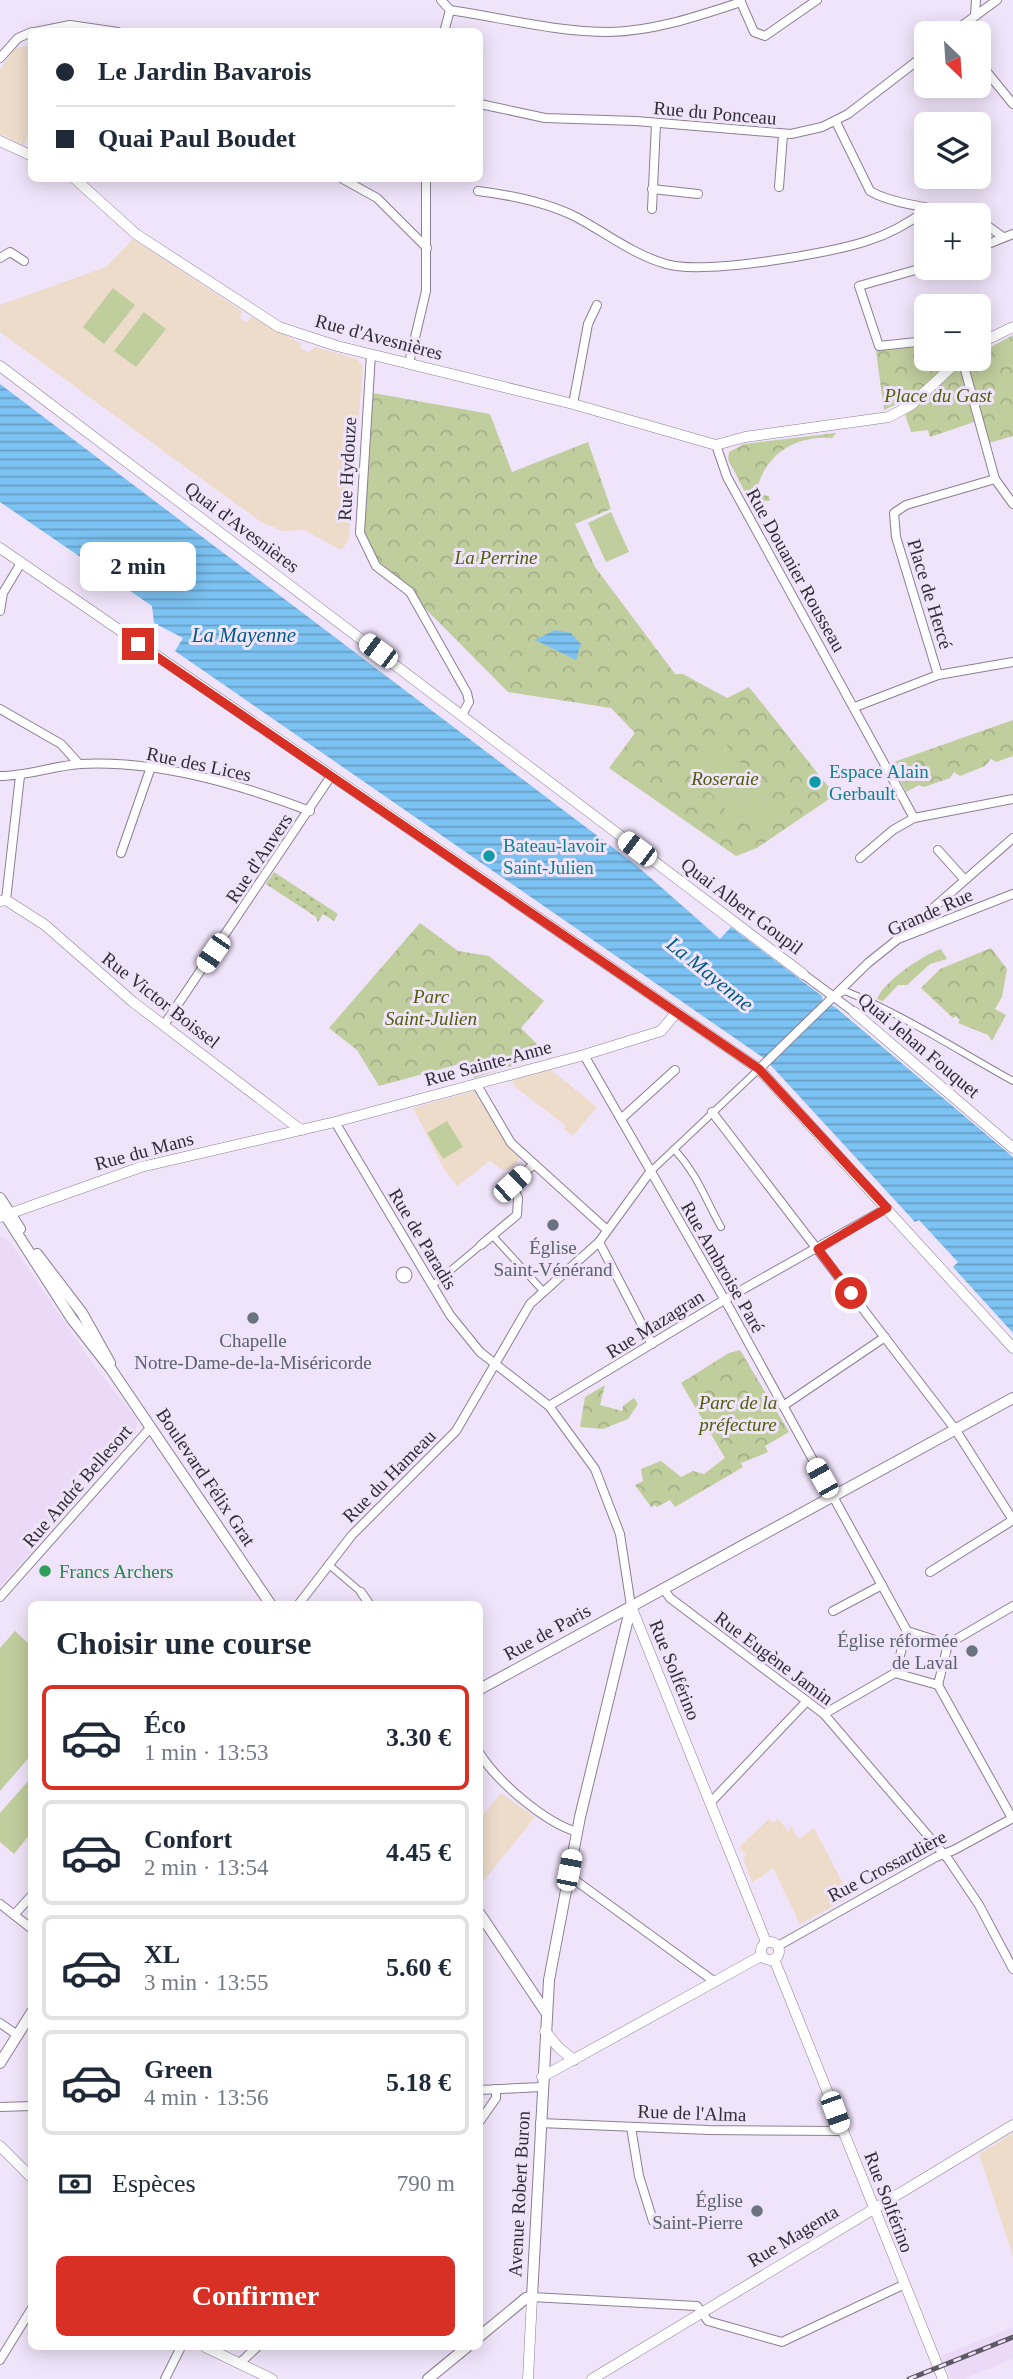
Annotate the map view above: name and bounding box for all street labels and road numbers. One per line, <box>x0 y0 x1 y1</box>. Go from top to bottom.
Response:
street label: Rue du Ponceau <box>653 97 778 129</box>
street label: Rue d'Avesnières <box>313 310 445 364</box>
street label: Rue Hydouze <box>334 417 360 521</box>
street label: Quai d'Avesnières <box>181 477 303 577</box>
street label: Rue Douanier Rousseau <box>742 485 850 656</box>
street label: Place de Hercé <box>903 536 957 652</box>
street label: Rue des Lices <box>145 743 253 785</box>
street label: Rue d'Anvers <box>221 809 297 907</box>
street label: Quai Albert Goupil <box>677 853 807 959</box>
street label: Grande Rue <box>884 884 976 940</box>
street label: Rue Victor Boissel <box>98 948 224 1052</box>
street label: Quai Jehan Fouquet <box>854 988 985 1102</box>
street label: Rue Sainte-Anne <box>422 1036 554 1090</box>
street label: Rue du Mans <box>92 1128 196 1174</box>
street label: Rue de Paradis <box>385 1185 461 1293</box>
street label: Rue Ambroise Paré <box>677 1198 769 1336</box>
street label: Rue Mazagran <box>602 1285 708 1362</box>
street label: Boulevard Félix Grat <box>152 1404 260 1550</box>
street label: Rue André Bellesort <box>18 1420 136 1551</box>
street label: Rue du Hameau <box>338 1425 440 1527</box>
street label: Rue de Paris <box>500 1600 594 1664</box>
street label: Rue Eugène Jamin <box>711 1607 838 1710</box>
street label: Rue Solférino <box>645 1617 705 1723</box>
street label: Rue Crossardière <box>824 1826 950 1906</box>
street label: Rue de l'Alma <box>637 2101 747 2125</box>
street label: Avenue Robert Buron <box>504 2110 534 2278</box>
street label: Rue Solférino <box>860 2149 918 2255</box>
street label: Rue Magenta <box>744 2200 843 2271</box>

